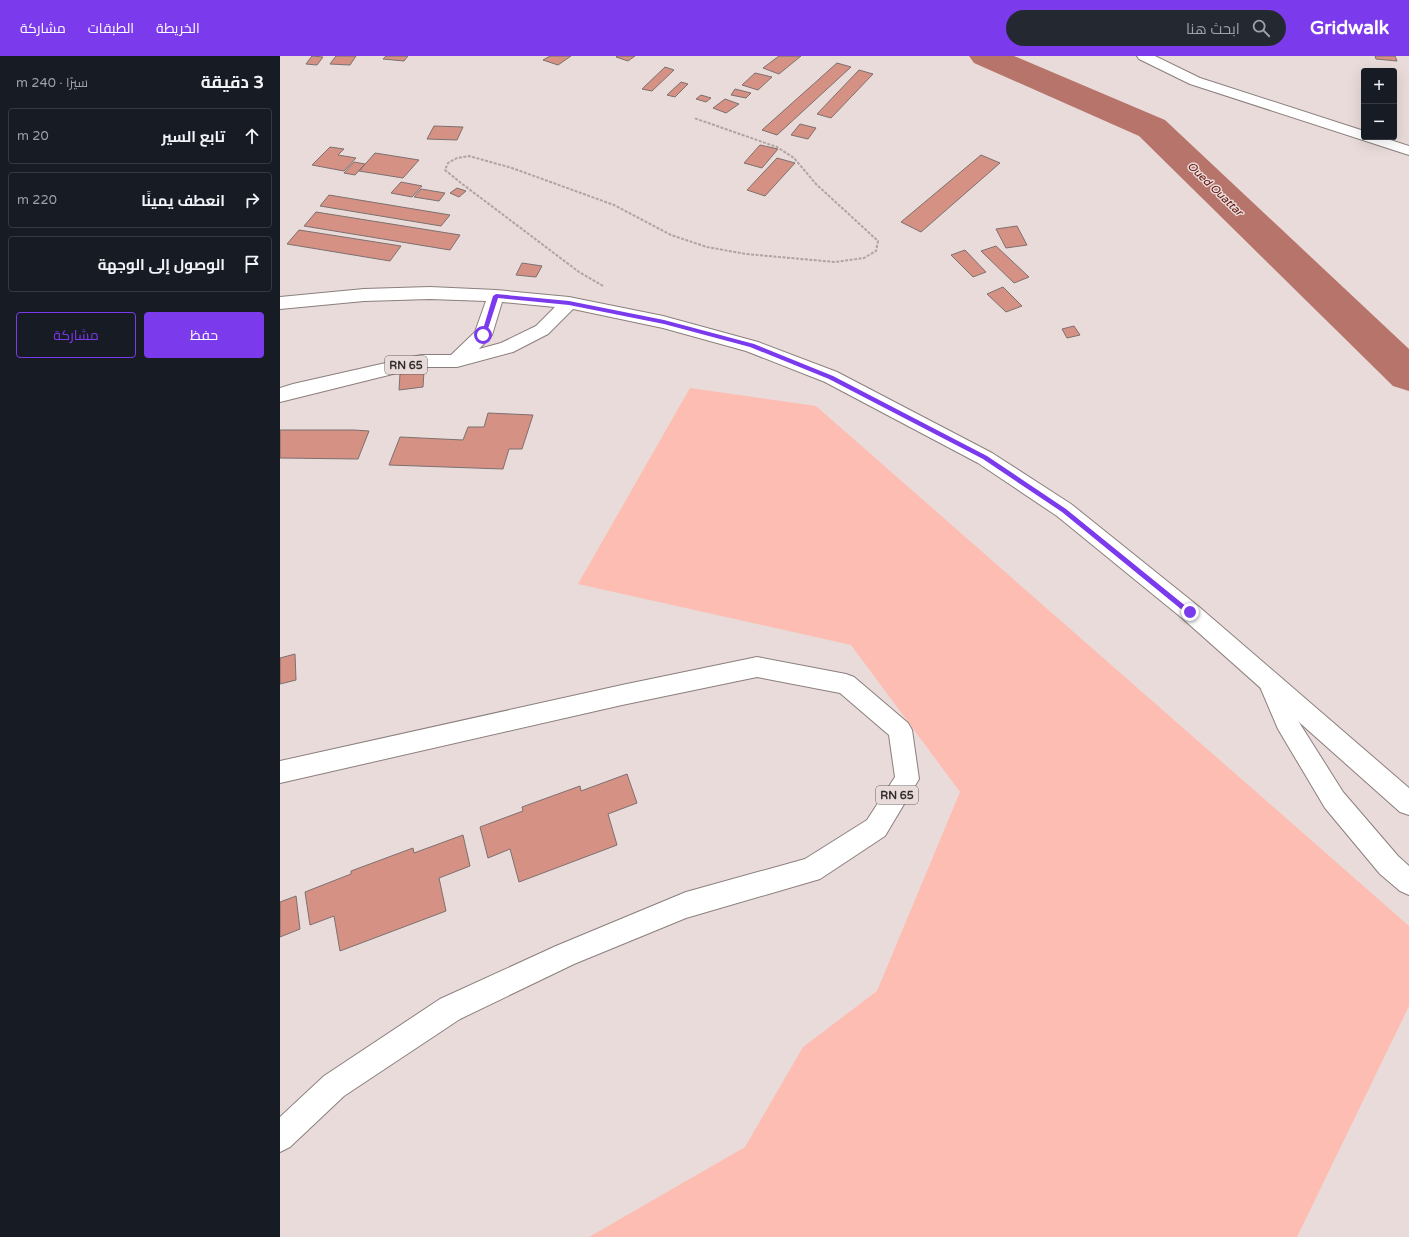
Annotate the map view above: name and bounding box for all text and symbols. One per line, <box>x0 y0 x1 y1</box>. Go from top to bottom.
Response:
search box <box>1006 10 1286 46</box>
icon: search <box>1250 17 1272 39</box>
text: Gridwalk <box>1310 17 1389 39</box>
text: مشاركة <box>20 20 66 37</box>
text: الطبقات <box>88 20 134 37</box>
text: الخريطة <box>156 20 200 37</box>
text: ابحث هنا <box>1186 20 1240 38</box>
map controls <box>1361 68 1397 140</box>
button: + <box>1361 68 1397 104</box>
text: 3 دقيقة <box>201 72 264 93</box>
text: سيرًا · 240 m <box>16 75 88 91</box>
button: − <box>1361 104 1397 140</box>
icon: ahead <box>241 125 263 147</box>
text: 20 m <box>17 128 49 144</box>
text: تابع السير <box>161 128 225 146</box>
water label: Oued Ouattar <box>1185 159 1247 220</box>
icon: right <box>241 189 263 211</box>
text: 220 m <box>17 192 57 208</box>
text: انعطف يمينًا <box>141 192 225 210</box>
icon: arrive <box>241 253 263 275</box>
text: الوصول إلى الوجهة <box>98 256 225 274</box>
button: مشاركة <box>16 312 136 358</box>
button: حفظ <box>144 312 264 358</box>
route start <box>474 326 492 344</box>
road number: RN 65 <box>385 356 427 374</box>
route end <box>1181 603 1199 621</box>
road number: RN 65 <box>876 786 918 804</box>

